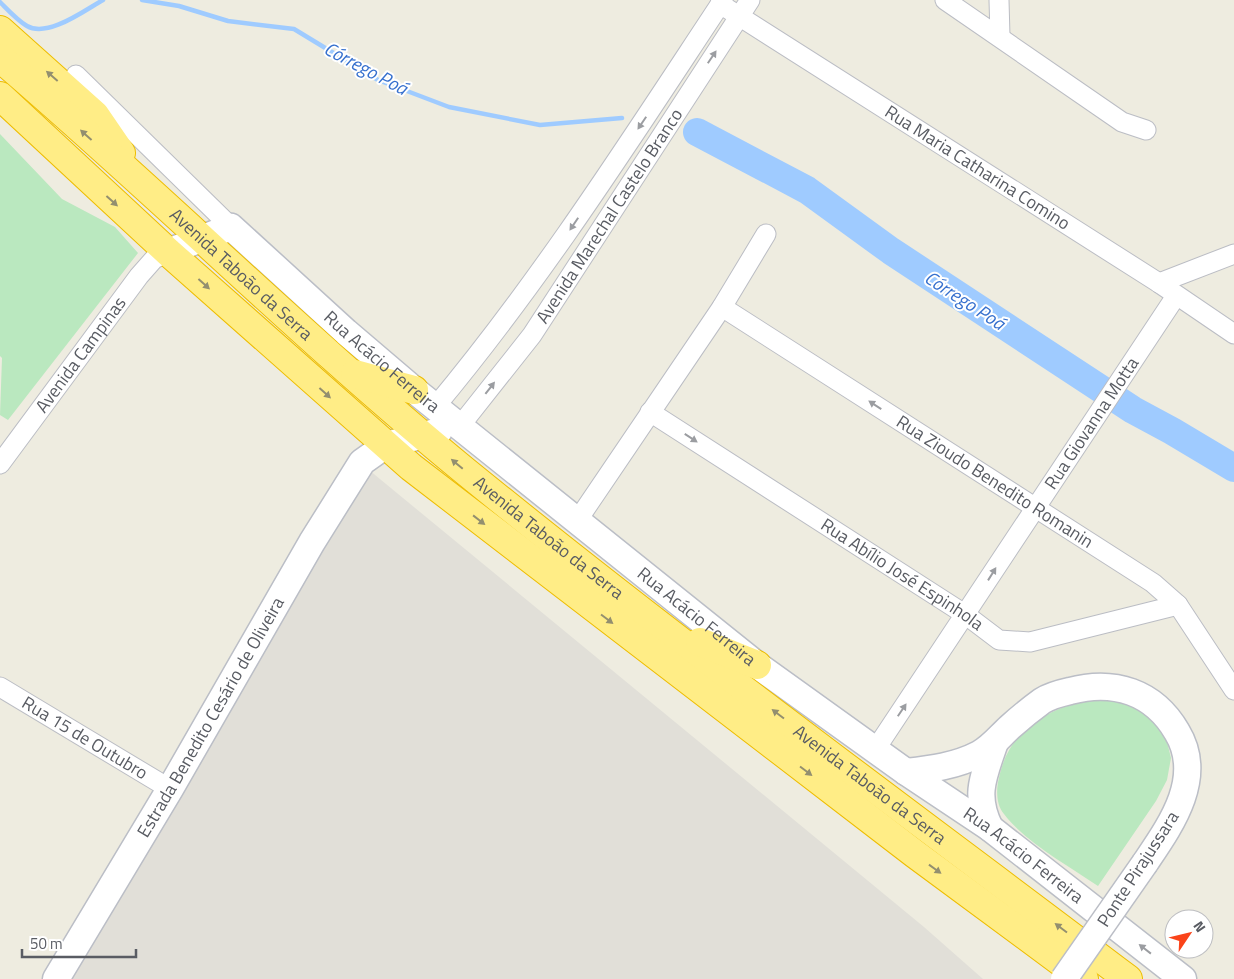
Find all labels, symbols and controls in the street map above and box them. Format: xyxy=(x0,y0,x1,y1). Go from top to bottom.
water label: Córrego Poá xyxy=(319,33,415,102)
one-way arrow xyxy=(707,50,717,63)
one-way arrow xyxy=(46,70,58,82)
street label: Rua Maria Catharina Comino xyxy=(880,98,1076,236)
street label: Avenida Marechal Castelo Branco xyxy=(529,103,689,329)
one-way arrow xyxy=(637,117,647,130)
one-way arrow xyxy=(81,129,93,141)
one-way arrow xyxy=(106,195,118,207)
street label: Avenida Taboão da Serra xyxy=(164,202,319,347)
one-way arrow xyxy=(569,217,579,231)
water label: Córrego Poá xyxy=(919,263,1013,337)
one-way arrow xyxy=(198,278,210,290)
street label: Avenida Campinas xyxy=(28,291,132,418)
street label: Rua Acácio Ferreira xyxy=(318,304,446,419)
street label: Rua Giovanna Motta xyxy=(1037,351,1145,495)
one-way arrow xyxy=(484,382,495,395)
one-way arrow xyxy=(319,387,332,398)
one-way arrow xyxy=(868,401,882,410)
street label: Rua Zioudo Benedito Romanin xyxy=(891,408,1099,555)
one-way arrow xyxy=(684,433,698,443)
one-way arrow xyxy=(450,458,463,469)
street label: Avenida Taboão da Serra xyxy=(468,469,630,606)
street label: Rua Abílio José Espinhola xyxy=(816,511,990,637)
one-way arrow xyxy=(472,514,485,525)
street label: Rua Acácio Ferreira xyxy=(632,560,762,672)
one-way arrow xyxy=(987,568,996,581)
street label: Estrada Benedito Cesário de Oliveira xyxy=(130,592,291,842)
one-way arrow xyxy=(600,614,614,624)
street label: Rua 15 de Outubro xyxy=(17,689,153,786)
one-way arrow xyxy=(897,703,907,717)
one-way arrow xyxy=(772,708,785,719)
street label: Avenida Taboão da Serra xyxy=(788,718,952,851)
one-way arrow xyxy=(799,765,812,776)
street label: Rua Acácio Ferreira xyxy=(958,800,1090,910)
street label: Ponte Pirajussara xyxy=(1090,805,1185,932)
one-way arrow xyxy=(928,864,942,874)
north arrow xyxy=(1164,909,1214,959)
text: N xyxy=(1189,916,1211,936)
one-way arrow xyxy=(1055,923,1068,934)
scale bar xyxy=(22,926,136,958)
text: 50 m xyxy=(30,932,63,955)
one-way arrow xyxy=(1138,944,1152,954)

